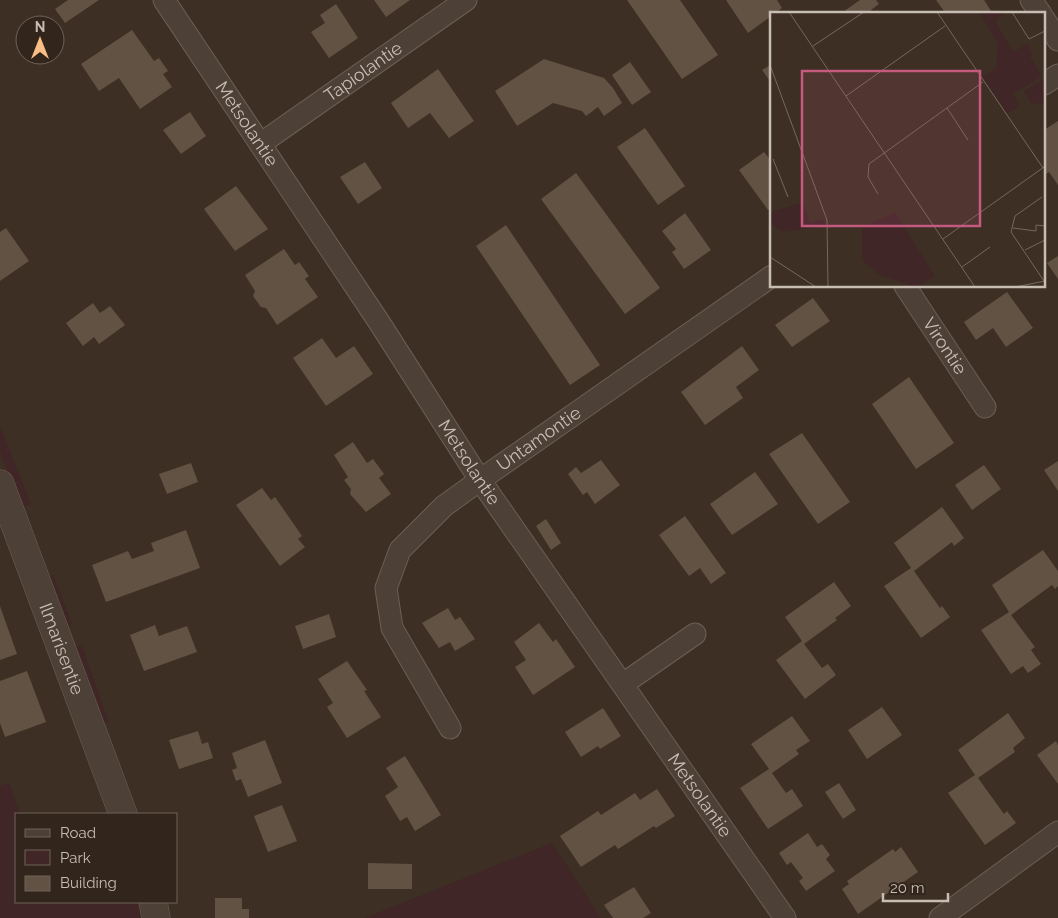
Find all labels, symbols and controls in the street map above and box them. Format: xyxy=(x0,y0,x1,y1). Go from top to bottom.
inset map xyxy=(770,12,1046,288)
north arrow xyxy=(15,15,65,65)
text: N xyxy=(35,19,45,35)
street label: Tapiolantie xyxy=(320,37,406,106)
street label: Metsolantie xyxy=(211,77,283,170)
street label: Virontie xyxy=(919,313,972,379)
street label: Untamontie xyxy=(492,402,585,475)
street label: Metsolantie xyxy=(434,416,505,509)
street label: Ilmarisentie xyxy=(35,600,89,698)
street label: Metsolantie xyxy=(664,749,737,841)
legend xyxy=(15,813,178,903)
text: Road xyxy=(60,824,96,842)
text: Park xyxy=(60,849,91,867)
scale bar xyxy=(883,870,948,902)
text: Building xyxy=(60,874,117,892)
text: 20 m xyxy=(890,879,925,897)

